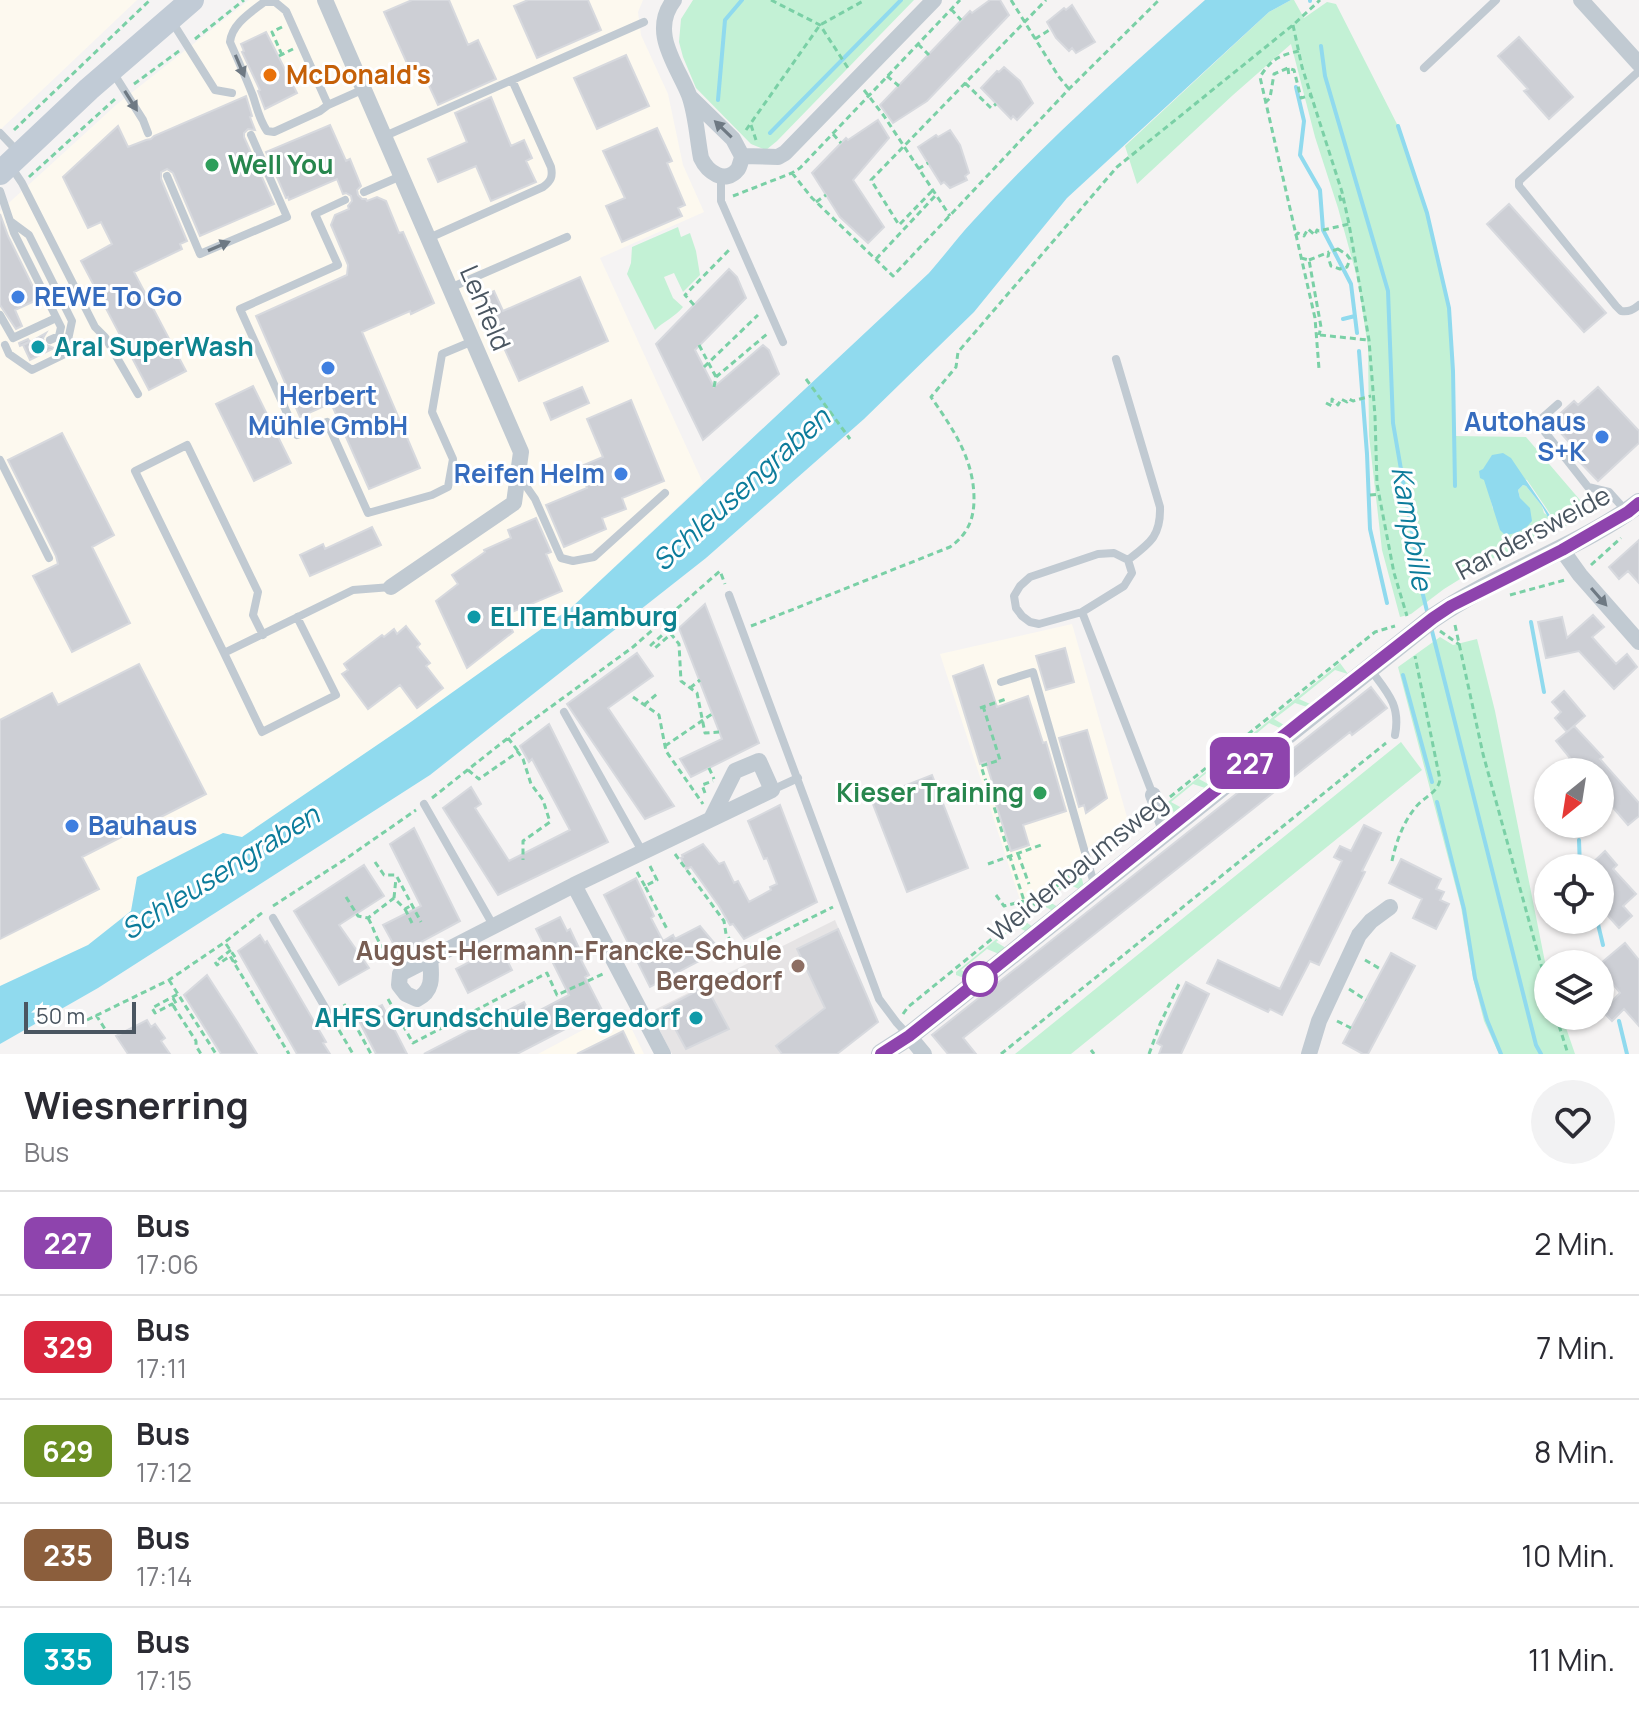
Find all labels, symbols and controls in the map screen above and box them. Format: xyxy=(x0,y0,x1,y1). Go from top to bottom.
one-way arrow xyxy=(234,54,247,78)
place label: McDonald's xyxy=(286,56,431,92)
marker: McDonald's xyxy=(261,66,279,84)
one-way arrow xyxy=(123,90,137,112)
one-way arrow xyxy=(714,120,733,139)
place label: Well You xyxy=(228,146,333,182)
marker: Well You xyxy=(203,156,221,174)
one-way arrow xyxy=(207,239,231,252)
street label: Lehfeld xyxy=(452,259,520,356)
place label: REWE To Go xyxy=(34,278,182,314)
marker: REWE To Go xyxy=(9,288,27,306)
place label: Aral SuperWash xyxy=(54,328,254,364)
marker: Aral SuperWash xyxy=(29,338,47,356)
marker: Herbert Mühle GmbH xyxy=(319,359,337,377)
place label: Herbert Mühle GmbH xyxy=(248,377,408,443)
water label: Schleusengraben xyxy=(643,397,838,578)
place label: Autohaus S+K xyxy=(1464,403,1586,469)
marker: Autohaus S+K xyxy=(1593,428,1611,446)
place label: Reifen Helm xyxy=(454,455,605,491)
water label: Kampbille xyxy=(1383,463,1443,594)
marker: Reifen Helm xyxy=(612,465,630,483)
street label: Randersweide xyxy=(1449,476,1616,588)
one-way arrow xyxy=(1590,587,1607,607)
place label: ELITE Hamburg xyxy=(490,598,678,634)
marker: ELITE Hamburg xyxy=(465,608,483,626)
line badge: 227 xyxy=(1204,737,1296,789)
text: 227 xyxy=(1226,744,1274,782)
north arrow xyxy=(1534,758,1614,838)
map controls xyxy=(1534,758,1614,1030)
place label: Kieser Training xyxy=(836,774,1024,810)
street label: Weidenbaumsweg xyxy=(980,783,1174,949)
marker: Kieser Training xyxy=(1031,784,1049,802)
water label: Schleusengraben xyxy=(113,794,327,947)
place label: Bauhaus xyxy=(88,807,197,843)
marker: Bauhaus xyxy=(63,817,81,835)
button: locate xyxy=(1534,854,1614,934)
place label: August-Hermann-Francke-Schule Bergedorf xyxy=(356,932,782,998)
button: layers xyxy=(1534,950,1614,1030)
marker: August-Hermann-Francke-Schule Bergedorf xyxy=(789,957,807,975)
unlabelled marker xyxy=(963,962,997,996)
scale bar xyxy=(24,998,136,1034)
place label: AHFS Grundschule Bergedorf xyxy=(315,999,680,1035)
text: 50 m xyxy=(36,1001,85,1031)
marker: AHFS Grundschule Bergedorf xyxy=(687,1009,705,1027)
text: Wiesnerring xyxy=(24,1078,249,1130)
button: heart xyxy=(1531,1080,1615,1164)
text: Bus xyxy=(24,1134,69,1170)
text: Bus xyxy=(136,1205,190,1246)
text: 2 Min. xyxy=(1534,1223,1615,1264)
text: 227 xyxy=(44,1224,92,1262)
text: 17:06 xyxy=(136,1246,199,1282)
text: Bus xyxy=(136,1309,190,1350)
text: 7 Min. xyxy=(1536,1327,1615,1368)
text: 329 xyxy=(43,1328,93,1366)
text: 17:11 xyxy=(136,1350,187,1386)
text: Bus xyxy=(136,1413,190,1454)
text: 8 Min. xyxy=(1534,1431,1615,1472)
text: 629 xyxy=(42,1432,94,1470)
text: 17:12 xyxy=(136,1454,192,1490)
text: Bus xyxy=(136,1517,190,1558)
text: 10 Min. xyxy=(1521,1535,1615,1576)
text: 235 xyxy=(43,1536,93,1574)
text: 17:14 xyxy=(136,1558,192,1594)
text: Bus xyxy=(136,1621,190,1662)
text: 11 Min. xyxy=(1528,1639,1615,1680)
text: 335 xyxy=(44,1640,92,1678)
text: 17:15 xyxy=(136,1662,192,1698)

